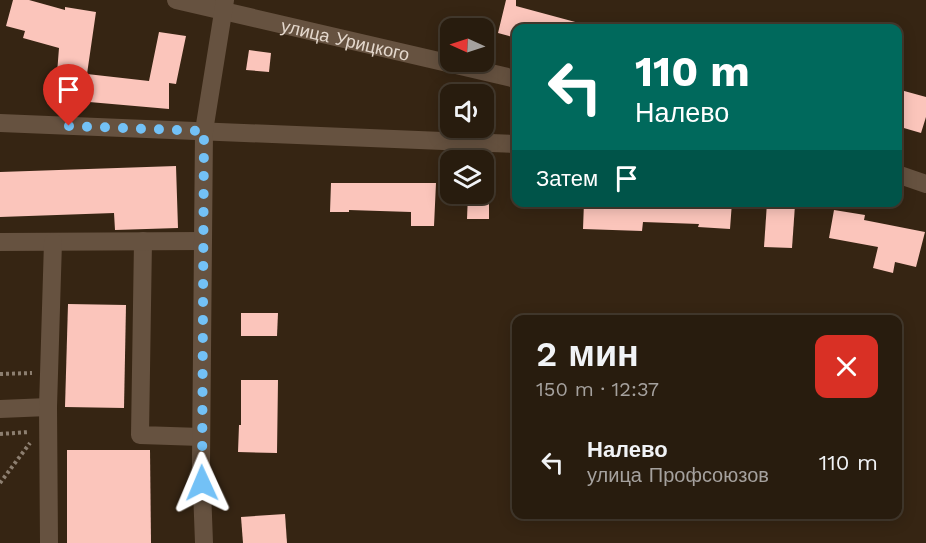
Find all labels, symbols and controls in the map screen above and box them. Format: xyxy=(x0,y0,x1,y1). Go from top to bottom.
street label: улица Урицкого xyxy=(279,14,412,64)
north arrow xyxy=(440,18,494,72)
map controls xyxy=(440,18,494,204)
text: 110 m xyxy=(635,47,750,96)
icon: left xyxy=(536,48,614,126)
pin xyxy=(43,64,94,126)
icon: arrive xyxy=(52,73,85,106)
button: sound xyxy=(440,84,494,138)
text: Налево xyxy=(635,97,729,129)
button: layers xyxy=(440,150,494,204)
icon: arrive xyxy=(610,162,643,195)
text: Затем xyxy=(536,166,598,191)
text: 2 мин xyxy=(536,333,639,375)
button: close xyxy=(815,335,878,398)
text: 150 m · 12:37 xyxy=(536,377,659,401)
text: Налево xyxy=(587,437,668,462)
icon: left xyxy=(536,446,569,479)
text: 110 m xyxy=(819,450,878,475)
position arrow xyxy=(170,451,234,515)
text: улица Профсоюзов xyxy=(587,463,769,487)

